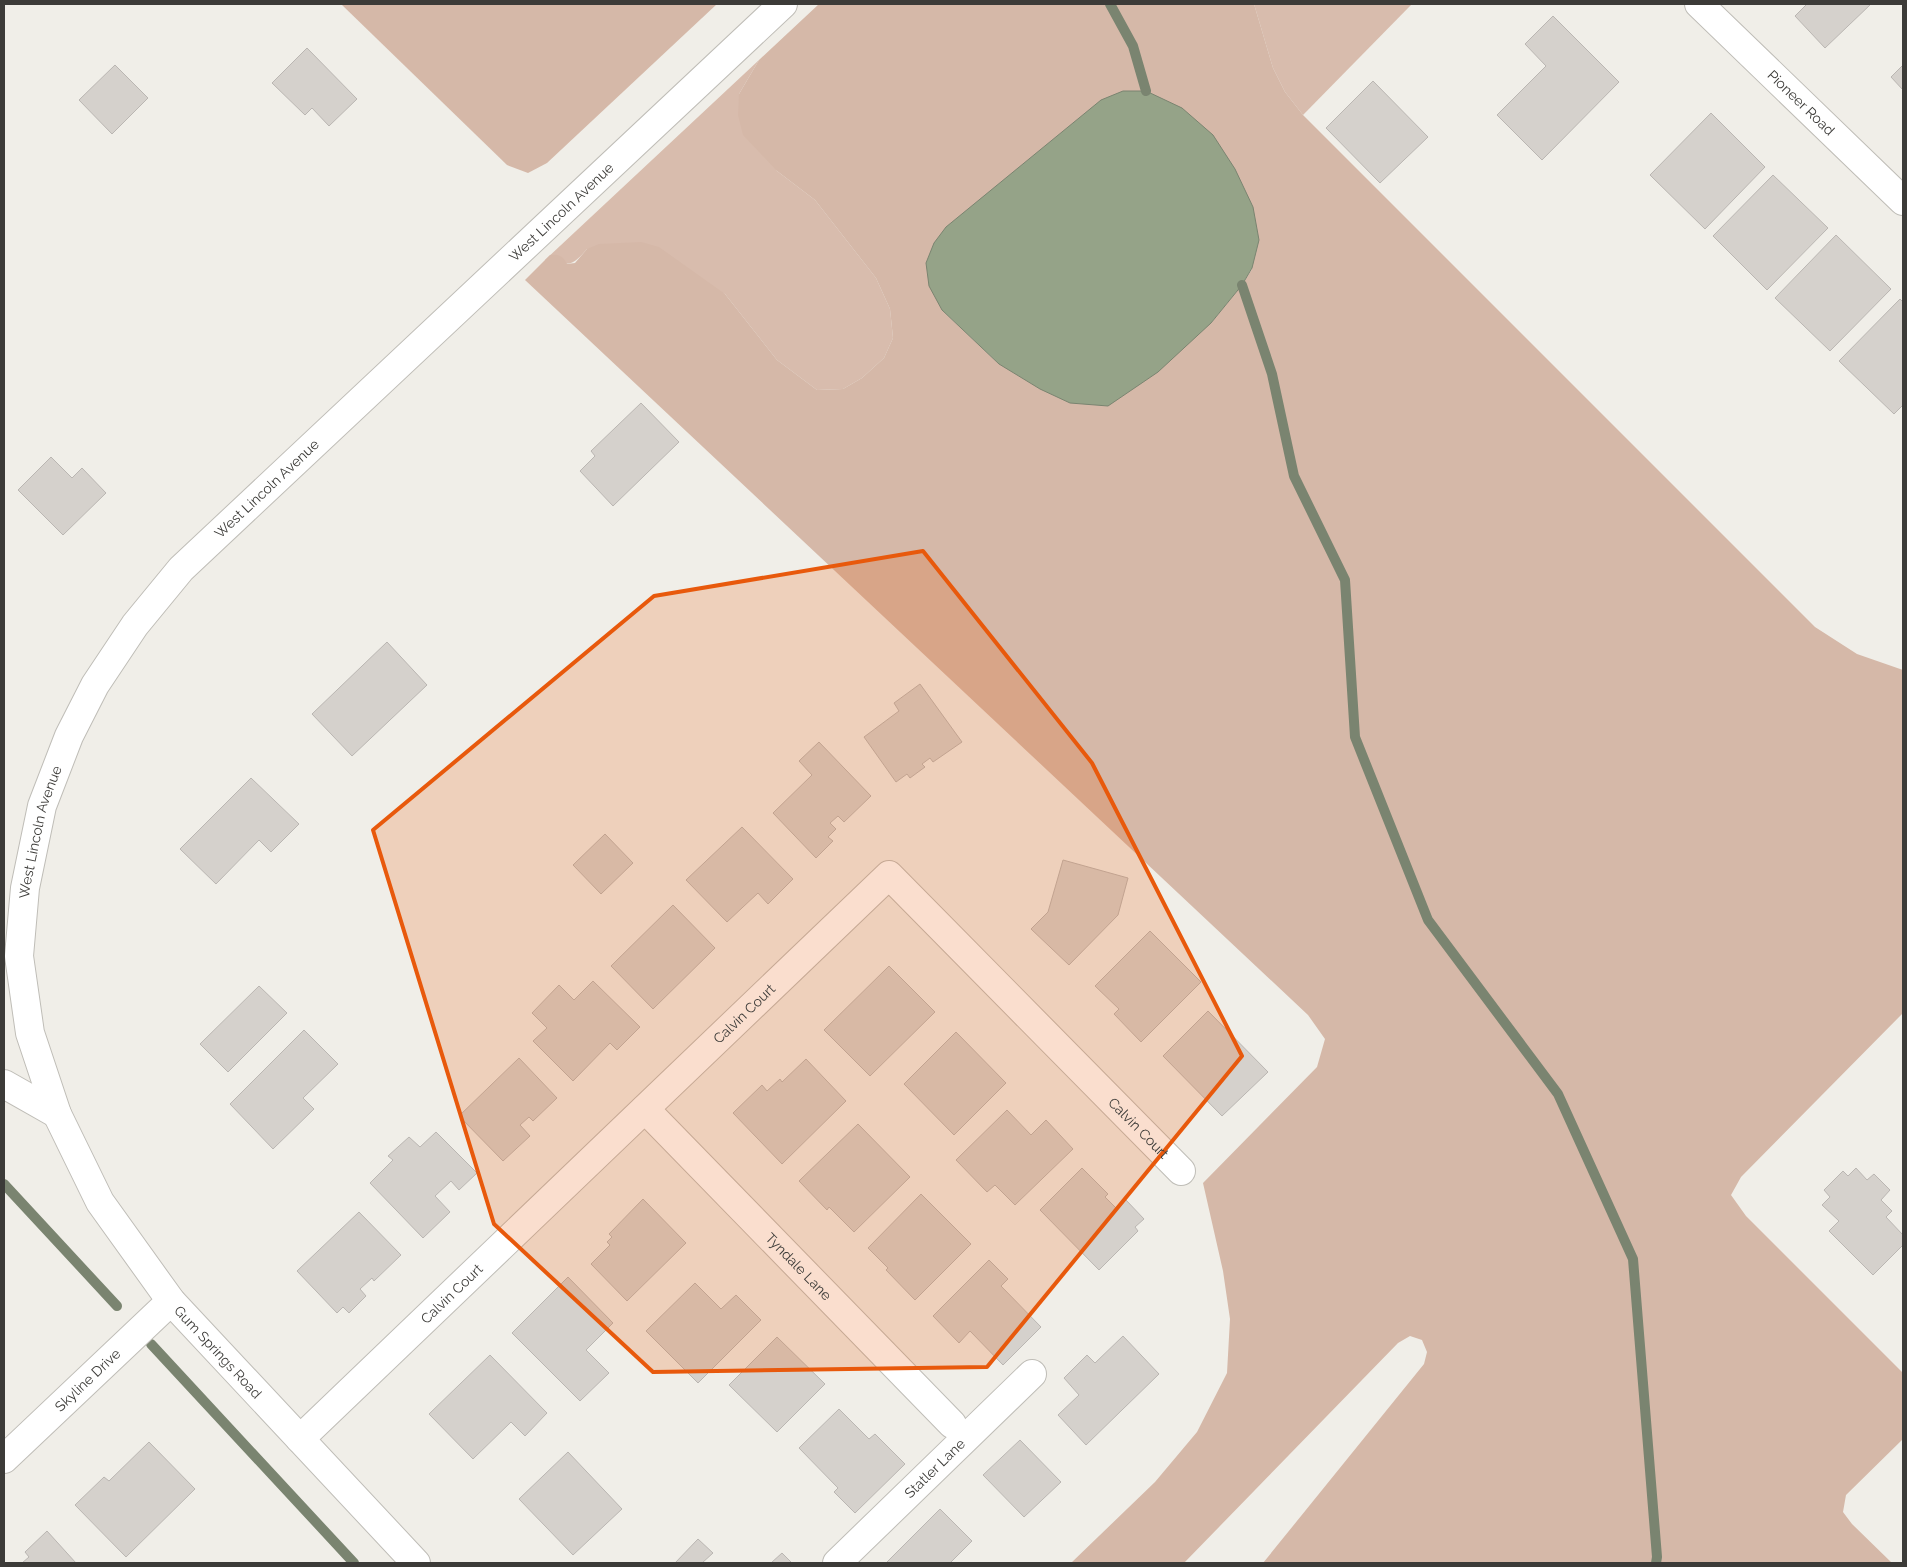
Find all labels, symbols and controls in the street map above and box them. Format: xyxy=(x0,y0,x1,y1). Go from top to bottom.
street label: Pioneer Road xyxy=(1764,67,1838,138)
street label: West Lincoln Avenue xyxy=(506,160,617,265)
street label: West Lincoln Avenue xyxy=(211,436,322,541)
street label: West Lincoln Avenue xyxy=(16,763,65,899)
street label: Calvin Court xyxy=(710,980,778,1047)
street label: Calvin Court xyxy=(1105,1094,1172,1162)
street label: Tyndale Lane xyxy=(762,1230,835,1303)
street label: Calvin Court xyxy=(418,1260,486,1327)
street label: Gum Springs Road xyxy=(171,1302,265,1402)
street label: Skyline Drive xyxy=(52,1345,123,1415)
street label: Statler Lane xyxy=(901,1436,968,1501)

